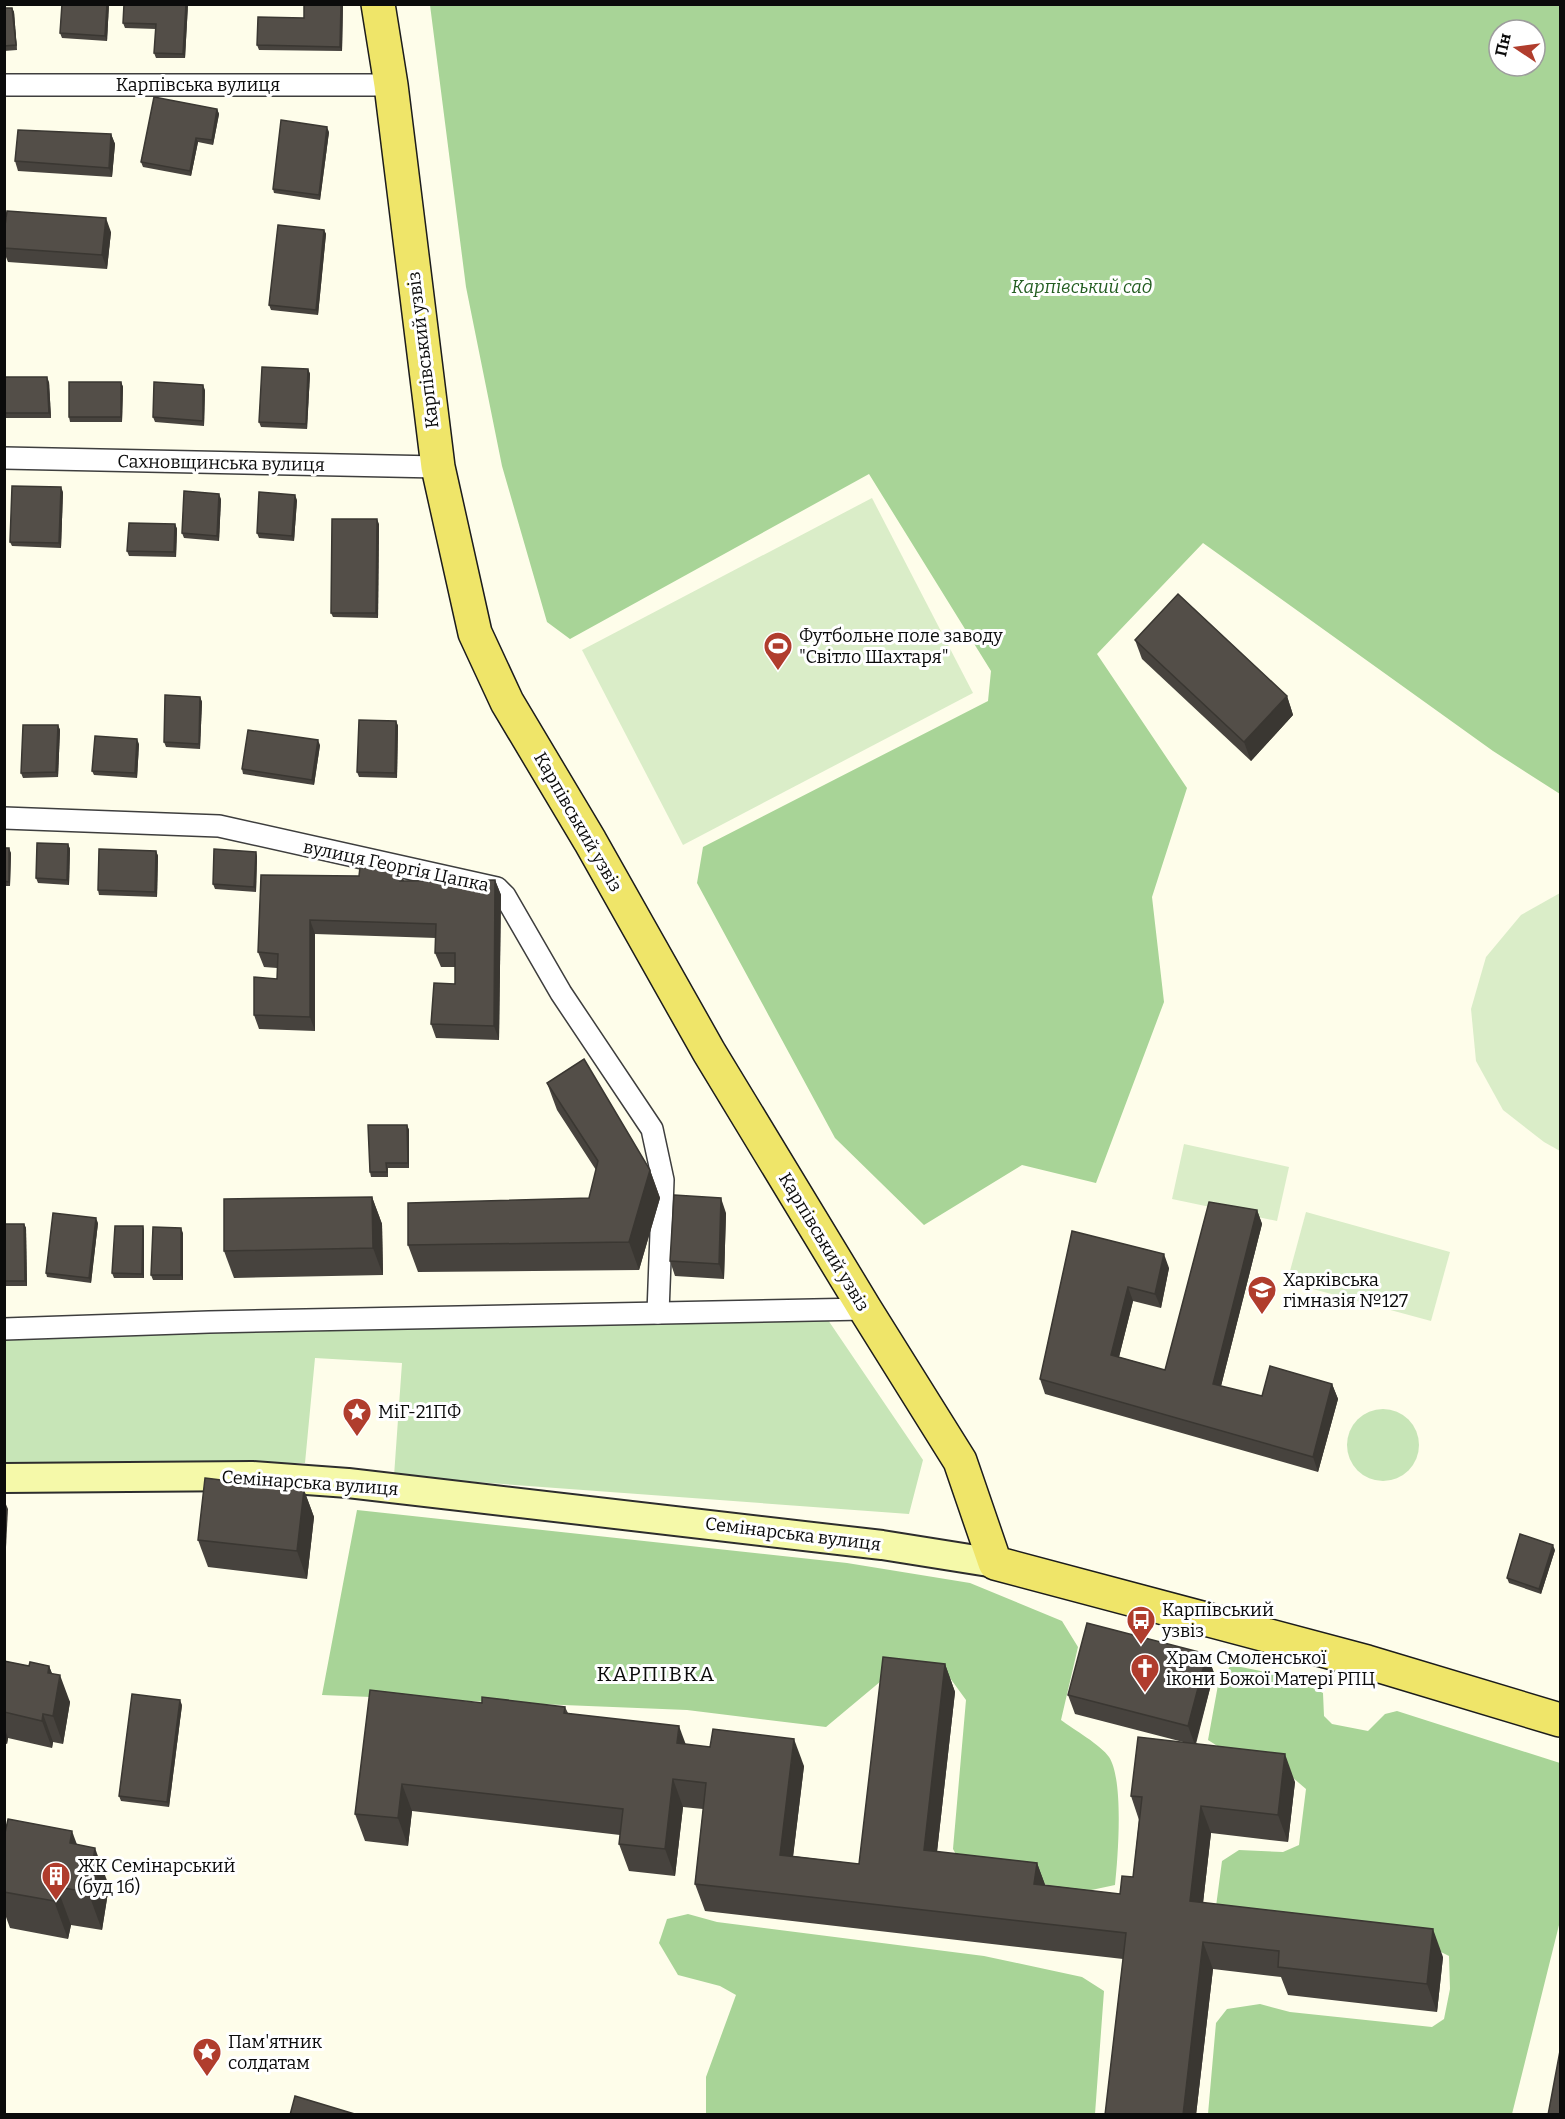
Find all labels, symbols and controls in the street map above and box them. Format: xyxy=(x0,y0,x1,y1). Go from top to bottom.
north arrow xyxy=(1487,18,1547,78)
text: Пн xyxy=(1491,31,1515,58)
street label: Карпівська вулиця xyxy=(116,74,280,96)
street label: Карпівський узвіз xyxy=(402,270,444,430)
park label: Карпівський сад xyxy=(1012,276,1153,298)
street label: Сахновщинська вулиця xyxy=(117,450,325,476)
place label: Футбольне поле заводу "Світло Шахтаря" xyxy=(799,625,1003,668)
sports icon: Футбольне поле заводу "Світло Шахтаря" xyxy=(762,630,794,672)
street label: Карпівський узвіз xyxy=(529,748,627,896)
street label: вулиця Георгія Цапка xyxy=(301,836,491,896)
street label: Карпівський узвіз xyxy=(774,1169,874,1315)
place label: Харківська гімназія №127 xyxy=(1283,1269,1408,1312)
school or university icon: Харківська гімназія №127 xyxy=(1246,1274,1278,1316)
place icon: МіГ-21ПФ xyxy=(341,1396,373,1438)
place label: МіГ-21ПФ xyxy=(378,1401,461,1423)
street label: Семінарська вулиця xyxy=(221,1466,399,1500)
street label: Семінарська вулиця xyxy=(704,1512,882,1556)
place label: Карпівський узвіз xyxy=(1161,1599,1274,1642)
bus stop icon: Карпівський узвіз xyxy=(1125,1604,1157,1646)
place label: Храм Смоленської ікони Божої Матері РПЦ xyxy=(1166,1647,1375,1690)
church icon: Храм Смоленської ікони Божої Матері РПЦ xyxy=(1129,1652,1161,1694)
district label: КАРПІВКА xyxy=(596,1661,716,1687)
place label: ЖК Семінарський (буд 1б) xyxy=(77,1855,235,1898)
building icon: ЖК Семінарський (буд 1б) xyxy=(40,1860,72,1902)
place label: Пам'ятник солдатам xyxy=(228,2031,323,2074)
place icon: Пам'ятник солдатам xyxy=(191,2036,223,2078)

